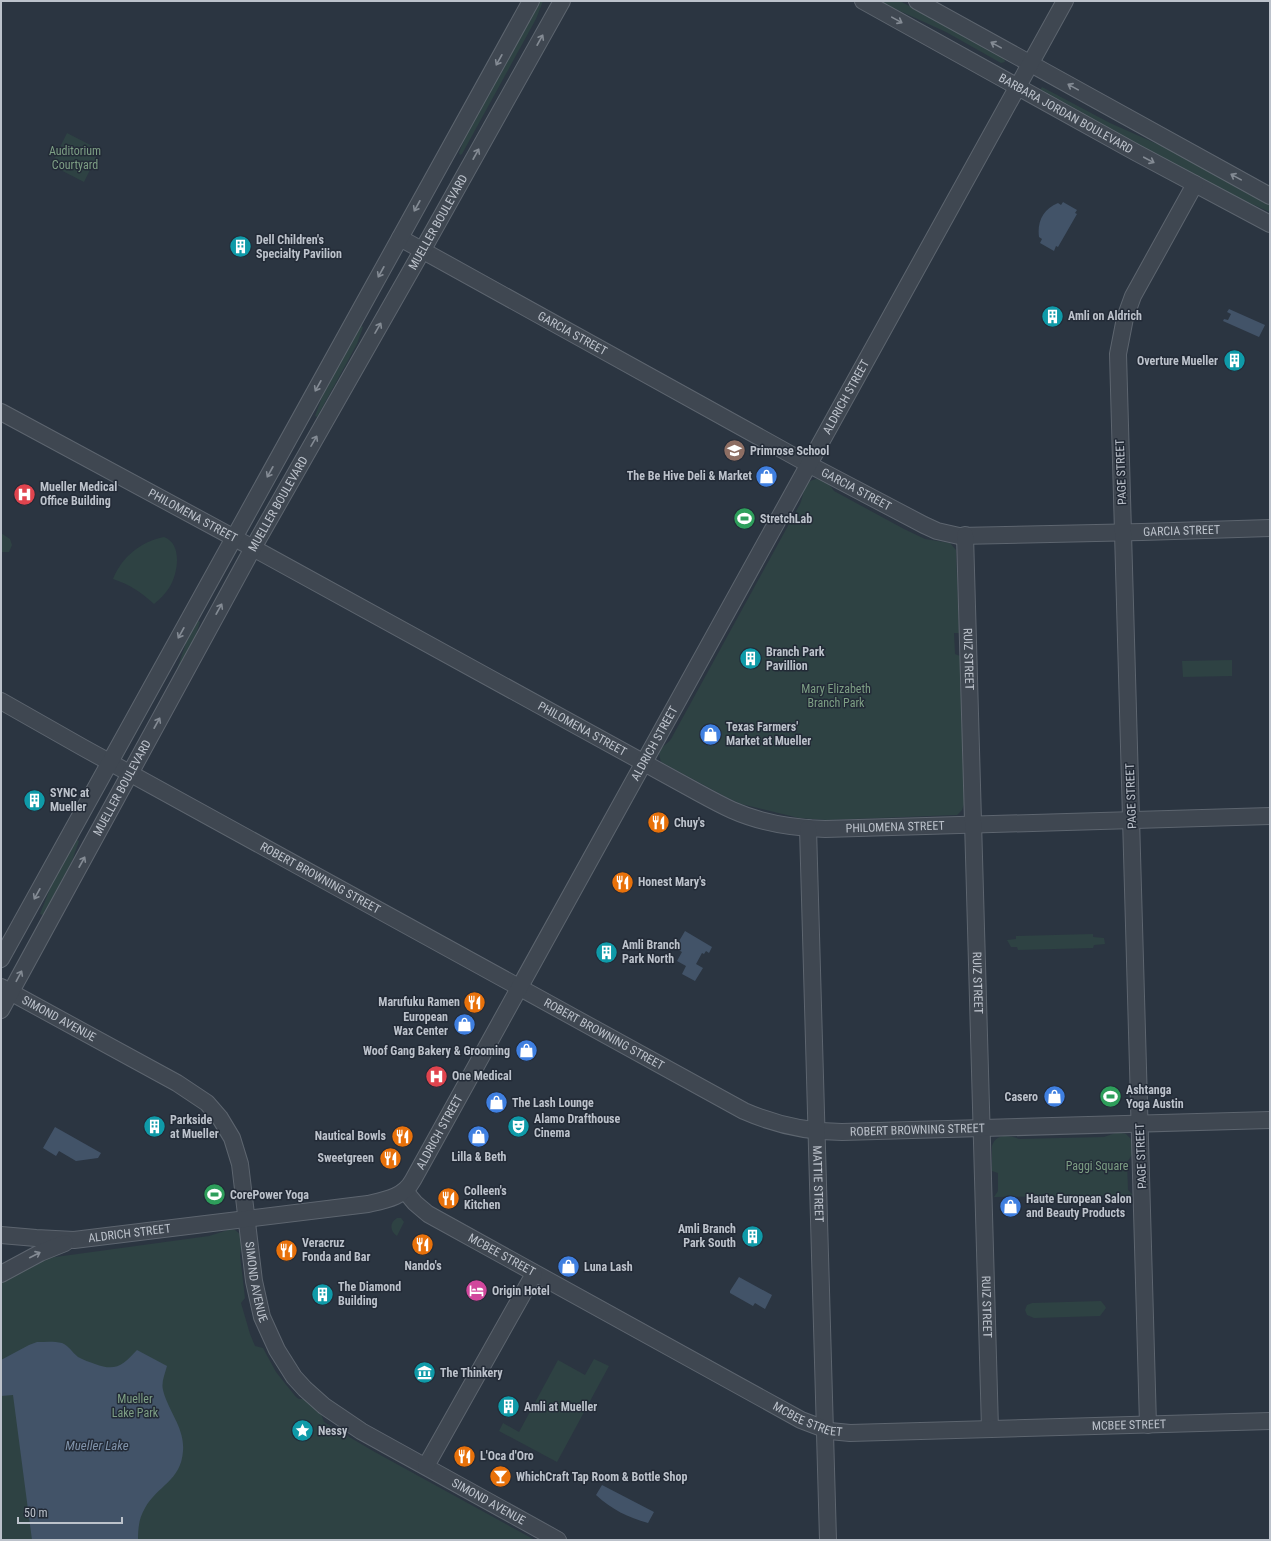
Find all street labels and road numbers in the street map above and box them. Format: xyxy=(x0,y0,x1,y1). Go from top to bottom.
street label: BARBARA JORDAN BOULEVARD xyxy=(996,71,1136,157)
street label: MUELLER BOULEVARD xyxy=(406,172,470,272)
street label: GARCIA STREET xyxy=(535,309,609,358)
street label: ALDRICH STREET xyxy=(820,357,872,437)
street label: PAGE STREET xyxy=(1113,439,1129,505)
street label: MUELLER BOULEVARD xyxy=(246,454,311,554)
street label: GARCIA STREET xyxy=(819,465,894,514)
street label: PHILOMENA STREET xyxy=(146,486,240,545)
street label: GARCIA STREET xyxy=(1143,523,1220,539)
street label: RUIZ STREET xyxy=(961,628,976,690)
street label: PHILOMENA STREET xyxy=(535,699,629,759)
street label: ALDRICH STREET xyxy=(628,704,681,783)
street label: MUELLER BOULEVARD xyxy=(90,737,154,838)
street label: PAGE STREET xyxy=(1123,763,1139,829)
street label: PHILOMENA STREET xyxy=(845,819,945,835)
street label: ROBERT BROWNING STREET xyxy=(258,839,383,917)
street label: RUIZ STREET xyxy=(970,951,985,1014)
street label: SIMOND AVENUE xyxy=(20,993,98,1044)
street label: ROBERT BROWNING STREET xyxy=(542,995,667,1073)
street label: ALDRICH STREET xyxy=(413,1092,466,1172)
street label: ROBERT BROWNING STREET xyxy=(850,1121,985,1139)
street label: PAGE STREET xyxy=(1133,1123,1149,1189)
street label: MATTIE STREET xyxy=(810,1145,826,1222)
street label: ALDRICH STREET xyxy=(87,1221,171,1245)
street label: MCBEE STREET xyxy=(466,1231,538,1279)
street label: SIMOND AVENUE xyxy=(242,1241,271,1325)
street label: RUIZ STREET xyxy=(979,1275,994,1338)
street label: MCBEE STREET xyxy=(771,1399,843,1439)
street label: MCBEE STREET xyxy=(1092,1417,1166,1433)
street label: SIMOND AVENUE xyxy=(449,1476,528,1528)

